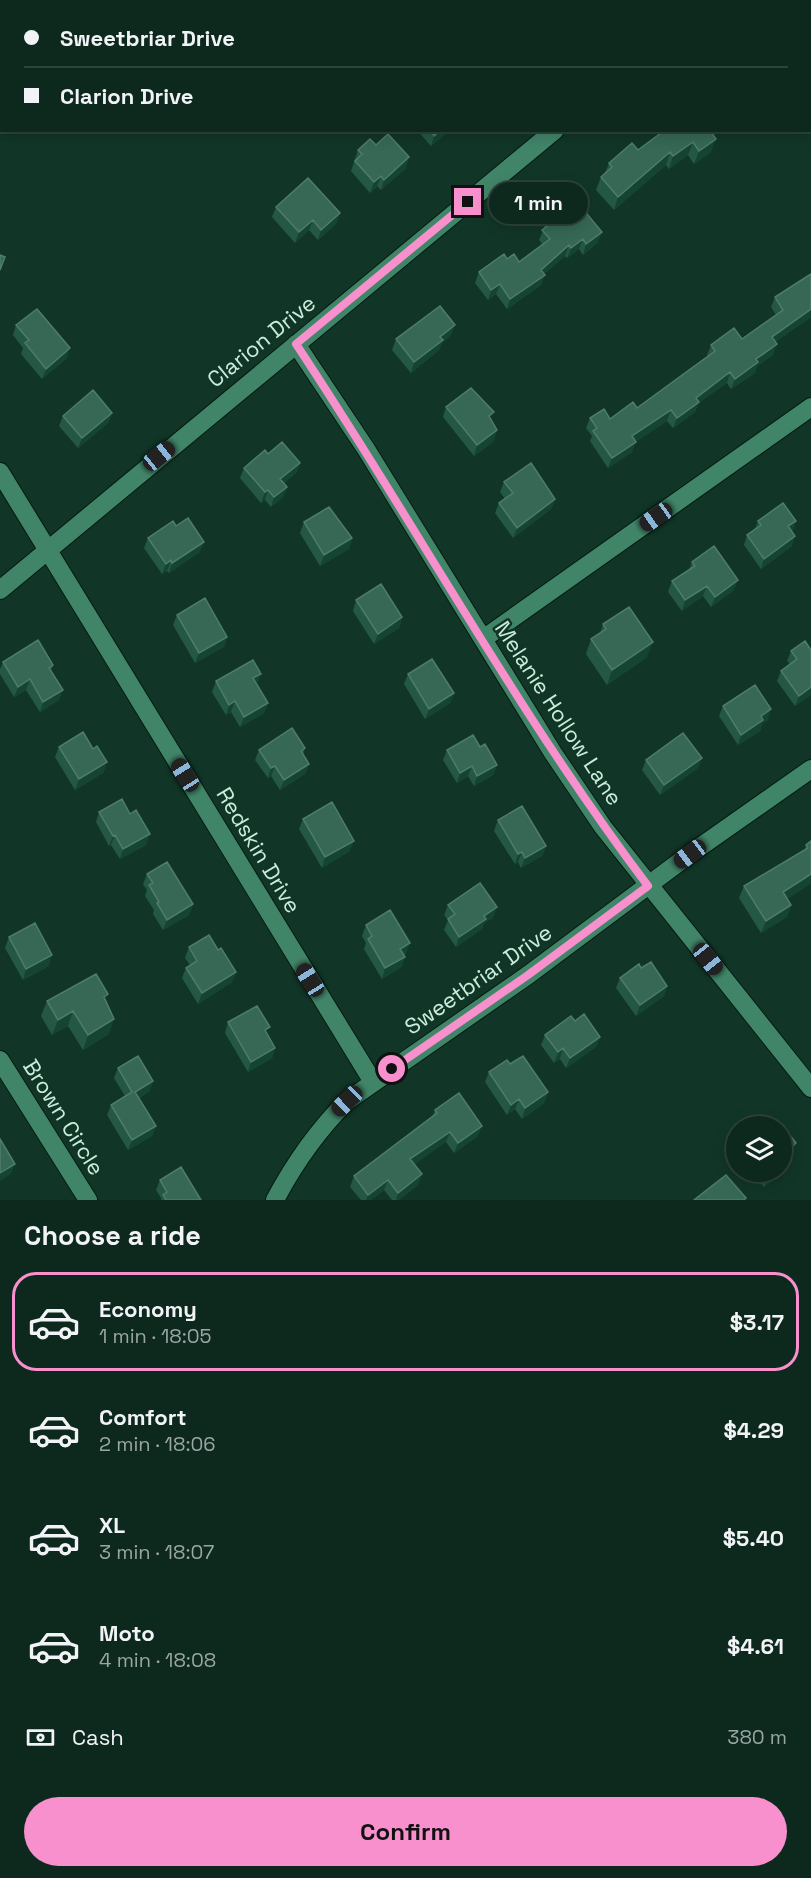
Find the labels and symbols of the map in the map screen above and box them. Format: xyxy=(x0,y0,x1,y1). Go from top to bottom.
callout: 1 min xyxy=(489,181,588,223)
route end xyxy=(454,188,481,215)
street label: Clarion Drive xyxy=(201,289,321,393)
car xyxy=(139,438,179,474)
car xyxy=(636,499,676,535)
street label: Melanie Hollow Lane xyxy=(489,616,629,810)
car xyxy=(168,755,202,795)
street label: Redskin Drive xyxy=(210,782,308,918)
car xyxy=(670,836,710,872)
street label: Sweetbriar Drive xyxy=(399,918,557,1040)
car xyxy=(690,939,726,979)
car xyxy=(293,960,327,1000)
street label: Brown Circle xyxy=(17,1054,111,1180)
route start xyxy=(378,1055,405,1082)
car xyxy=(328,1082,366,1120)

